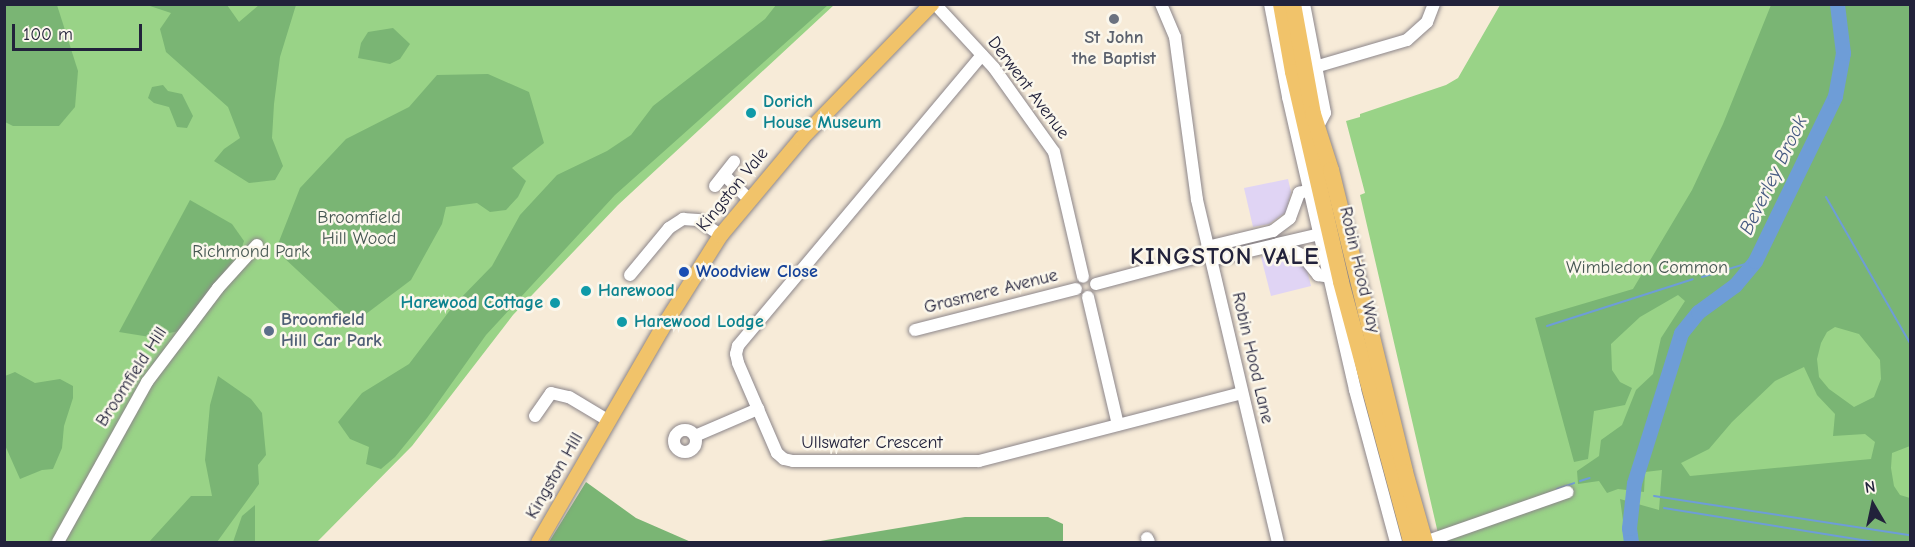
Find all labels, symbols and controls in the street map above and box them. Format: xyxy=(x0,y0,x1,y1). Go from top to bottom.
scale bar xyxy=(15,12,146,50)
marker: St John the Baptist xyxy=(1107,12,1121,26)
text: 100 m xyxy=(23,24,73,45)
place label: St John the Baptist xyxy=(1072,28,1156,70)
street label: Derwent Avenue xyxy=(982,32,1074,144)
place label: Dorich House Museum xyxy=(763,92,881,134)
marker: Dorich House Museum xyxy=(744,106,758,120)
water label: Beverley Brook xyxy=(1734,112,1812,238)
street label: Kingston Vale xyxy=(692,144,774,236)
street label: Robin Hood Way xyxy=(1334,205,1384,335)
park label: Broomfield Hill Wood xyxy=(317,208,401,250)
park label: Richmond Park xyxy=(192,241,310,263)
district label: KINGSTON VALE xyxy=(1130,243,1320,271)
park label: Wimbledon Common xyxy=(1566,257,1728,279)
place label: Woodview Close xyxy=(696,261,818,283)
marker: Woodview Close xyxy=(677,265,691,279)
street label: Grasmere Avenue xyxy=(922,265,1060,319)
place label: Harewood xyxy=(598,280,675,302)
marker: Harewood xyxy=(579,284,593,298)
street label: Robin Hood Lane xyxy=(1226,290,1278,426)
place label: Harewood Cottage xyxy=(401,292,543,314)
marker: Harewood Cottage xyxy=(548,296,562,310)
place label: Broomfield Hill Car Park xyxy=(281,310,382,352)
place label: Harewood Lodge xyxy=(634,311,764,333)
marker: Harewood Lodge xyxy=(615,315,629,329)
street label: Broomfield Hill xyxy=(92,323,172,431)
marker: Broomfield Hill Car Park xyxy=(262,324,276,338)
street label: Kingston Hill xyxy=(522,429,588,523)
street label: Ullswater Crescent xyxy=(801,432,943,454)
north arrow xyxy=(1843,475,1903,535)
text: N xyxy=(1864,478,1877,497)

